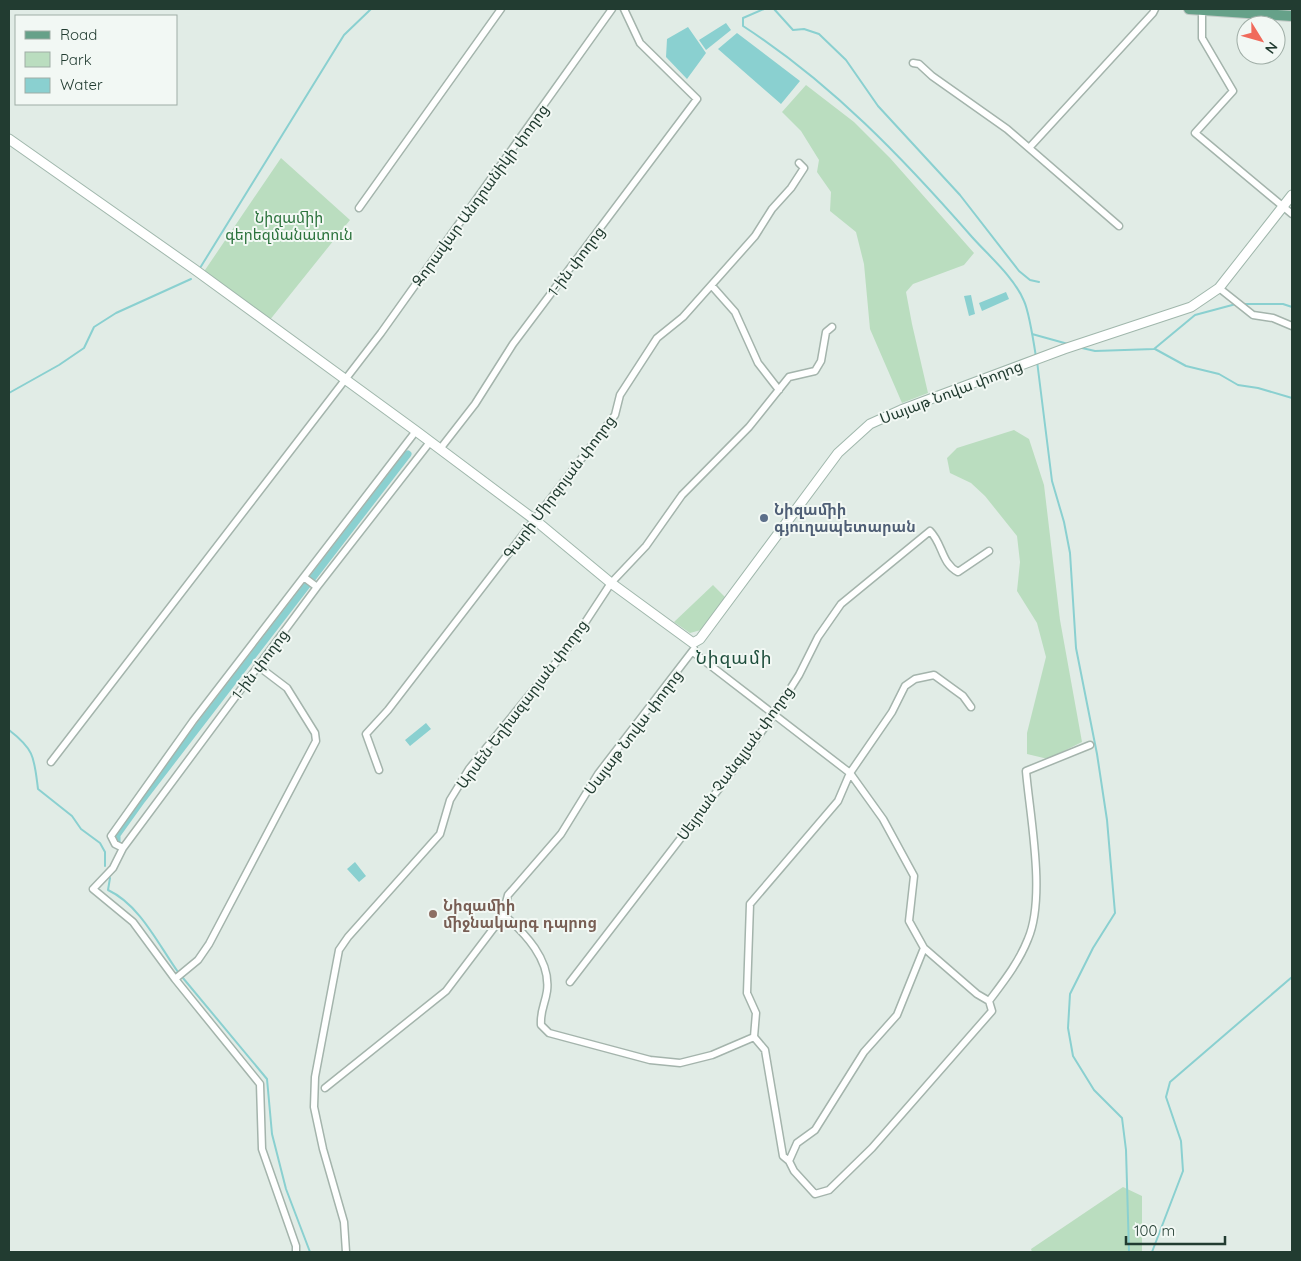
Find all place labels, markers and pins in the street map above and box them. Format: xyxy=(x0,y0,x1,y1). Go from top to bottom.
place label: Նիզամիի գյուղապետարան xyxy=(774,500,916,536)
marker: Նիզամիի գյուղապետարան xyxy=(758,512,770,524)
place label: Նիզամիի միջնակարգ դպրոց xyxy=(443,896,597,932)
marker: Նիզամիի միջնակարգ դպրոց xyxy=(427,908,439,920)

